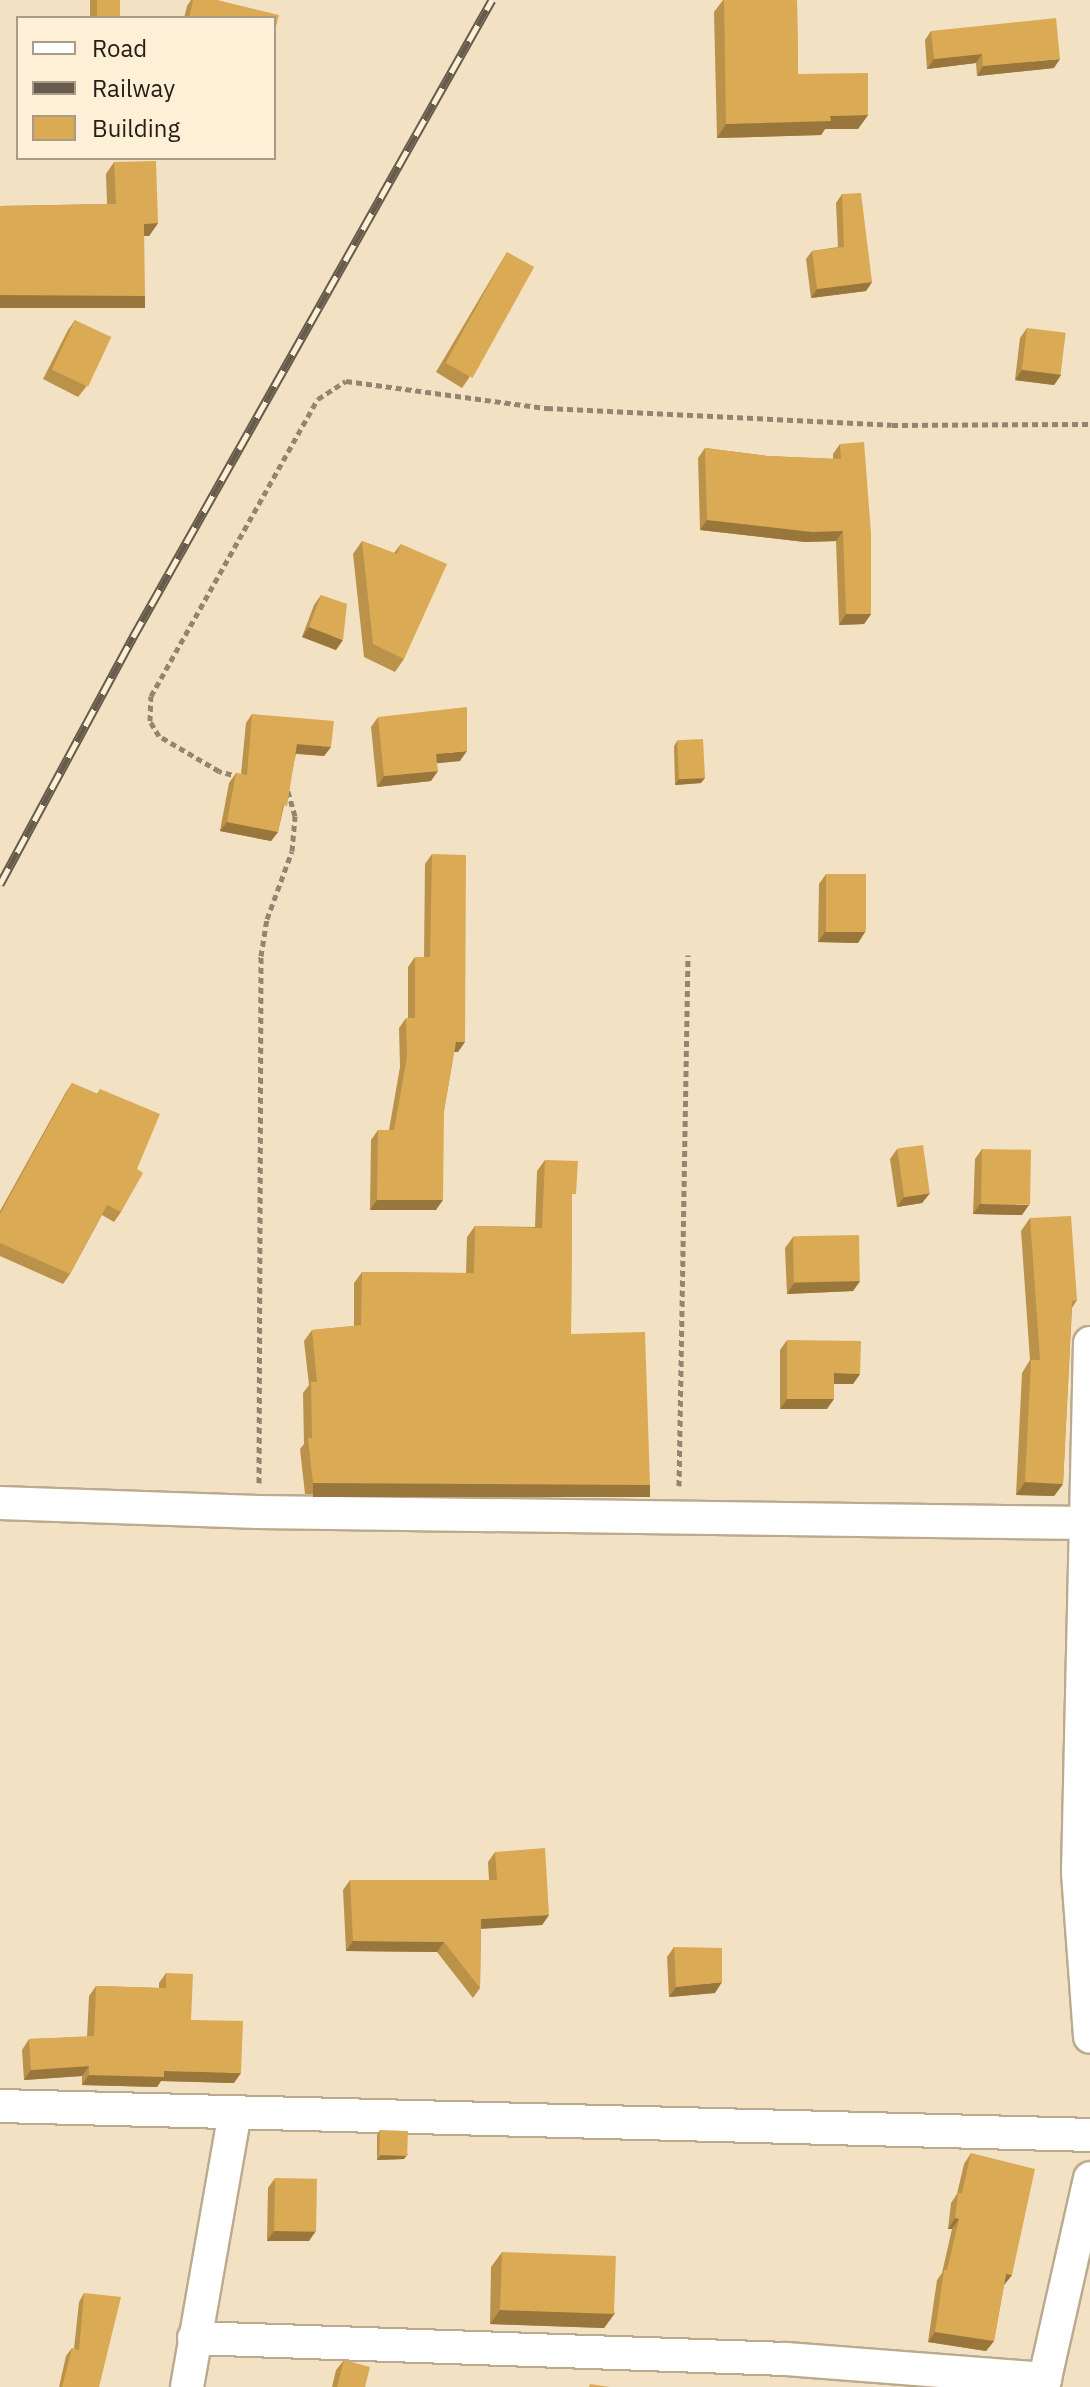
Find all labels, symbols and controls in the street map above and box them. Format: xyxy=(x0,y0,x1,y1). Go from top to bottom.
legend xyxy=(16,16,276,160)
text: Road xyxy=(92,32,147,64)
text: Railway xyxy=(92,72,175,104)
text: Building xyxy=(92,112,180,144)

